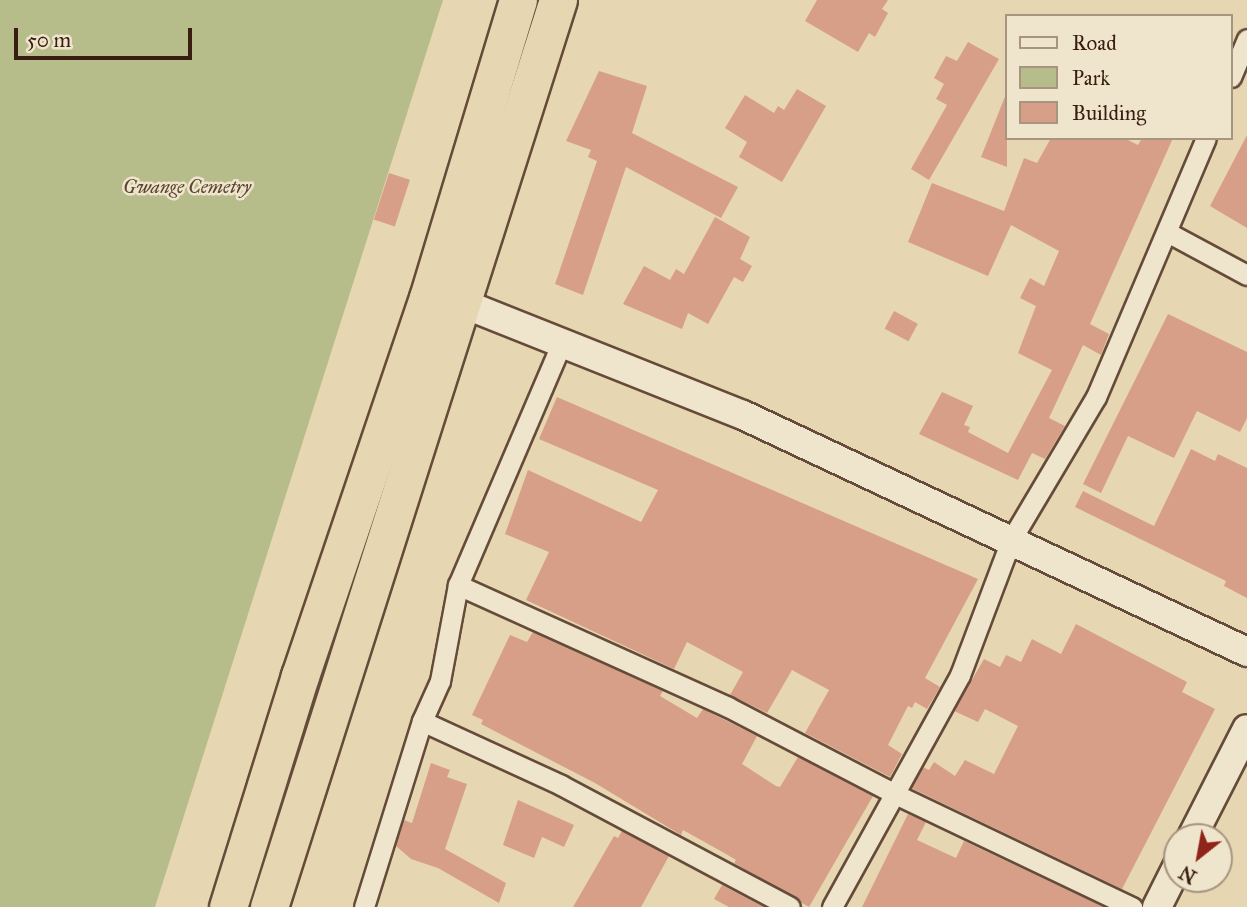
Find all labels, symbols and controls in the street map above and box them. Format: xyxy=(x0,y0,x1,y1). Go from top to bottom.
scale bar xyxy=(18,14,196,58)
legend xyxy=(1006,14,1233,140)
text: 50 m xyxy=(27,27,71,53)
text: Road xyxy=(1072,30,1117,56)
text: Park xyxy=(1072,65,1110,91)
text: Building xyxy=(1072,100,1146,126)
park label: Gwange Cemetry xyxy=(123,176,251,198)
north arrow xyxy=(1163,823,1233,893)
text: N xyxy=(1175,861,1201,889)

